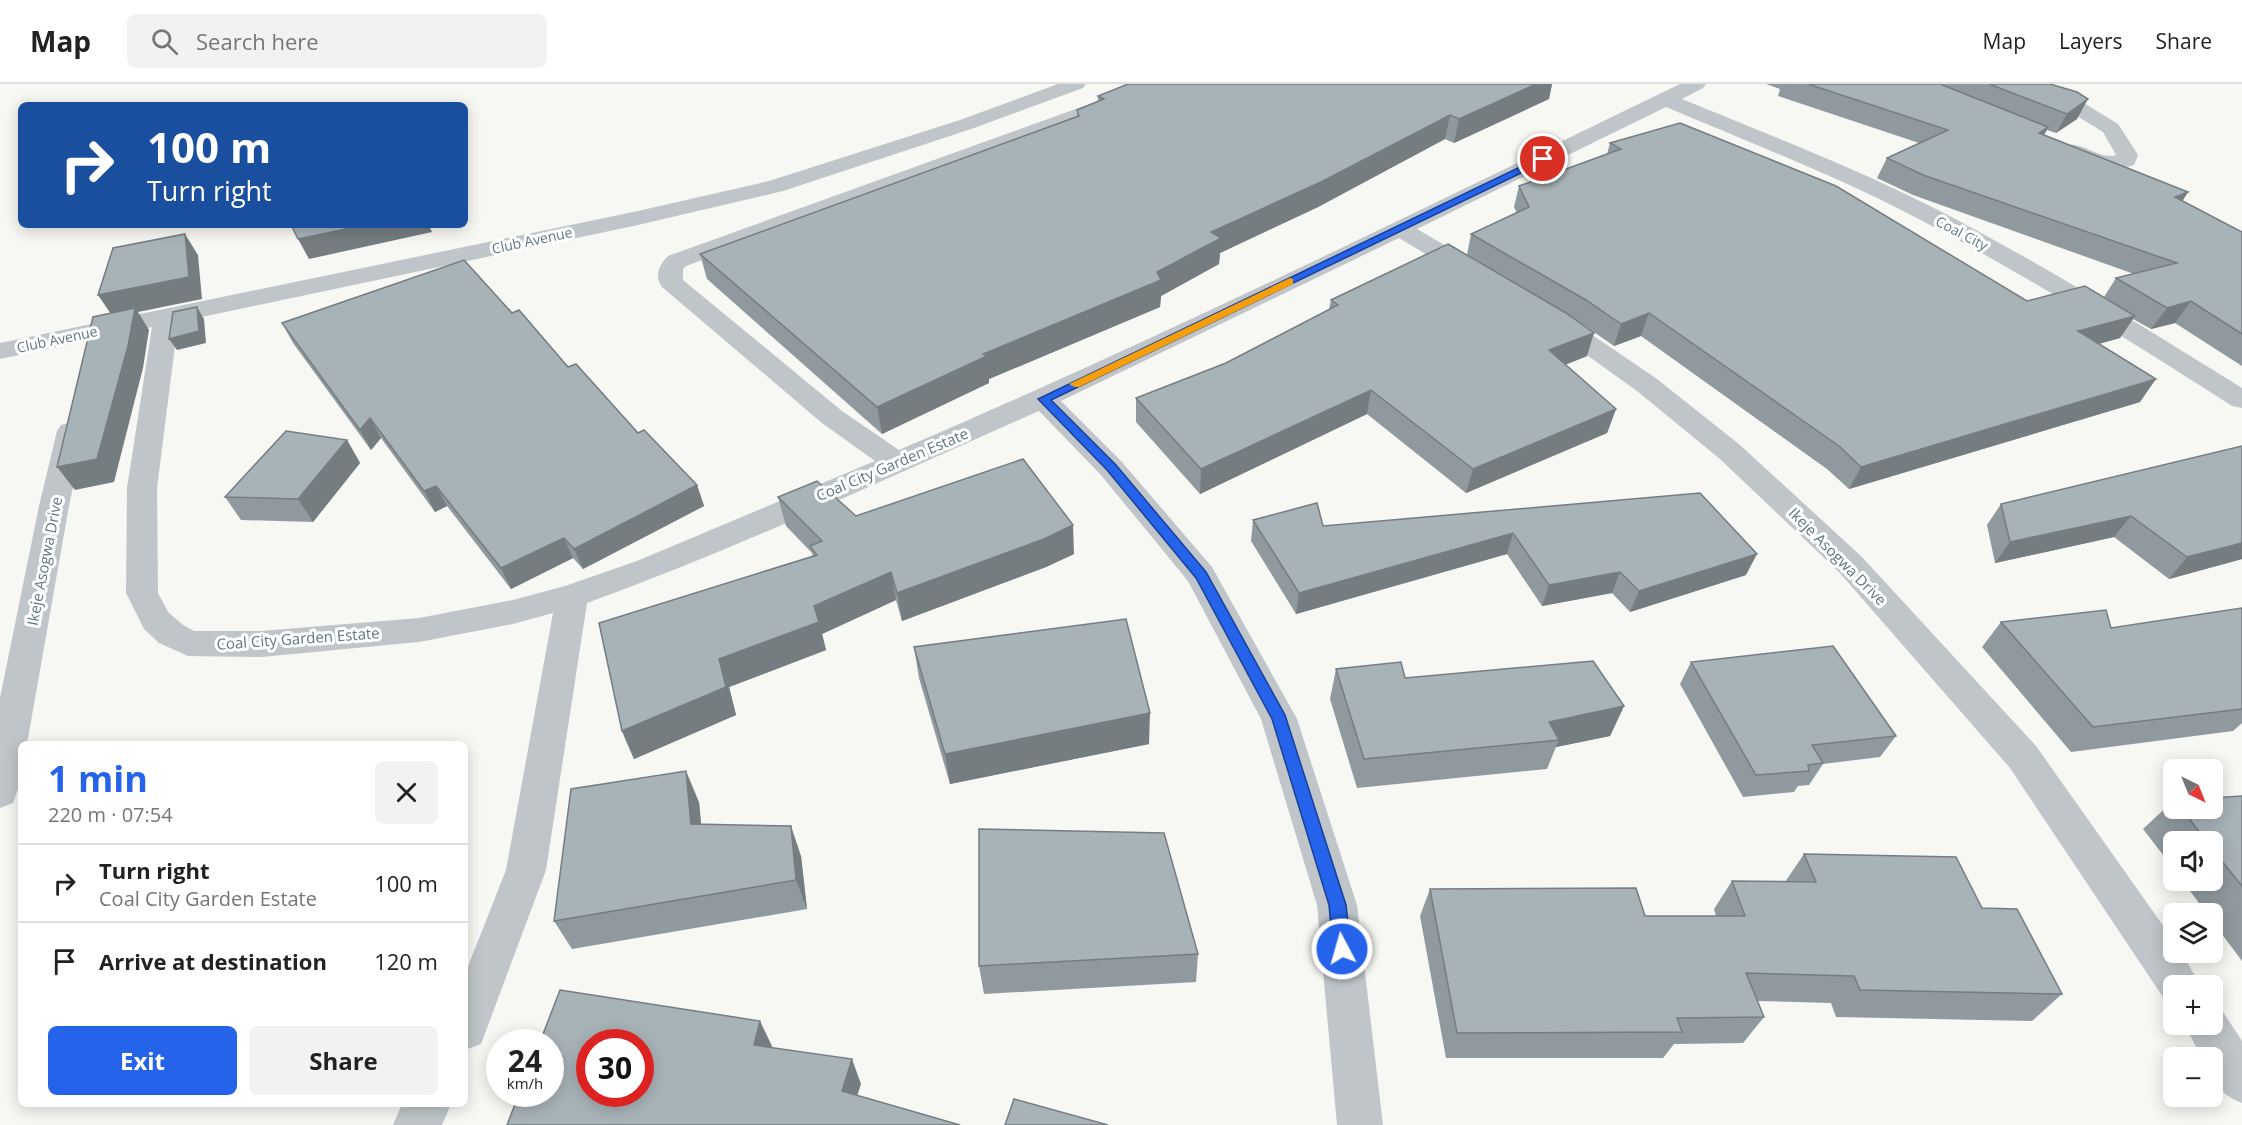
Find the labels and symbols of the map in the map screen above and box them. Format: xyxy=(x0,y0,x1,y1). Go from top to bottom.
pin xyxy=(1517,133,1568,184)
street label: Coal City xyxy=(1933,211,1992,255)
street label: Club Avenue xyxy=(490,222,574,258)
street label: Club Avenue xyxy=(15,321,99,357)
street label: Coal City Garden Estate xyxy=(813,423,971,505)
street label: Ikeje Asogwa Drive xyxy=(22,495,66,627)
street label: Ikeje Asogwa Drive xyxy=(1785,503,1891,609)
street label: Coal City Garden Estate xyxy=(216,622,380,654)
north arrow xyxy=(2163,759,2223,819)
position arrow xyxy=(1310,917,1374,981)
speed limit sign: 30 xyxy=(576,1029,654,1107)

